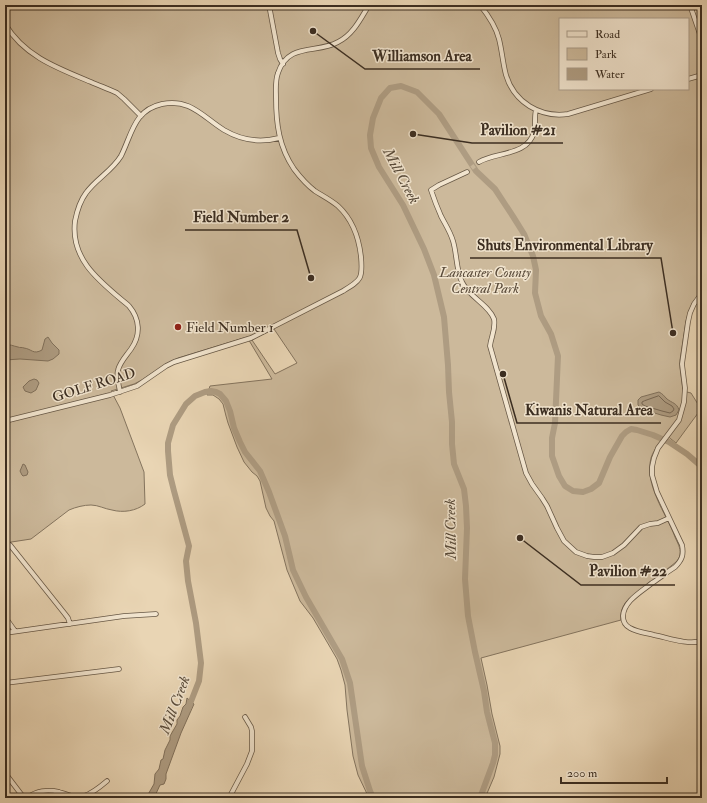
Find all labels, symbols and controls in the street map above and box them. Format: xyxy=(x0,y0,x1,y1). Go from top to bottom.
legend xyxy=(559,18,689,90)
text: Road xyxy=(595,27,620,42)
callout: Williamson Area xyxy=(365,42,480,69)
text: Williamson Area xyxy=(371,47,473,66)
text: Park xyxy=(595,47,617,62)
text: Water xyxy=(594,67,625,82)
callout: Pavilion #21 xyxy=(472,116,563,143)
text: Pavilion #21 xyxy=(480,121,556,140)
water label: Mill Creek xyxy=(378,144,424,207)
callout: Field Number 2 xyxy=(185,203,297,230)
text: Field Number 2 xyxy=(193,208,289,227)
callout: Shuts Environmental Library xyxy=(470,231,661,258)
text: Shuts Environmental Library xyxy=(477,236,654,256)
park label: Lancaster County Central Park xyxy=(438,264,531,297)
place label: Field Number 1 xyxy=(186,319,274,336)
marker: Field Number 1 xyxy=(173,322,183,332)
street label: GOLF ROAD xyxy=(50,364,138,406)
callout: Kiwanis Natural Area xyxy=(517,396,661,423)
text: Kiwanis Natural Area xyxy=(525,401,654,420)
water label: Mill Creek xyxy=(441,498,461,561)
callout: Pavilion #22 xyxy=(581,558,675,585)
text: Pavilion #22 xyxy=(589,562,667,581)
water label: Mill Creek xyxy=(155,673,195,738)
scale bar xyxy=(561,759,667,785)
text: 200 m xyxy=(567,766,598,781)

